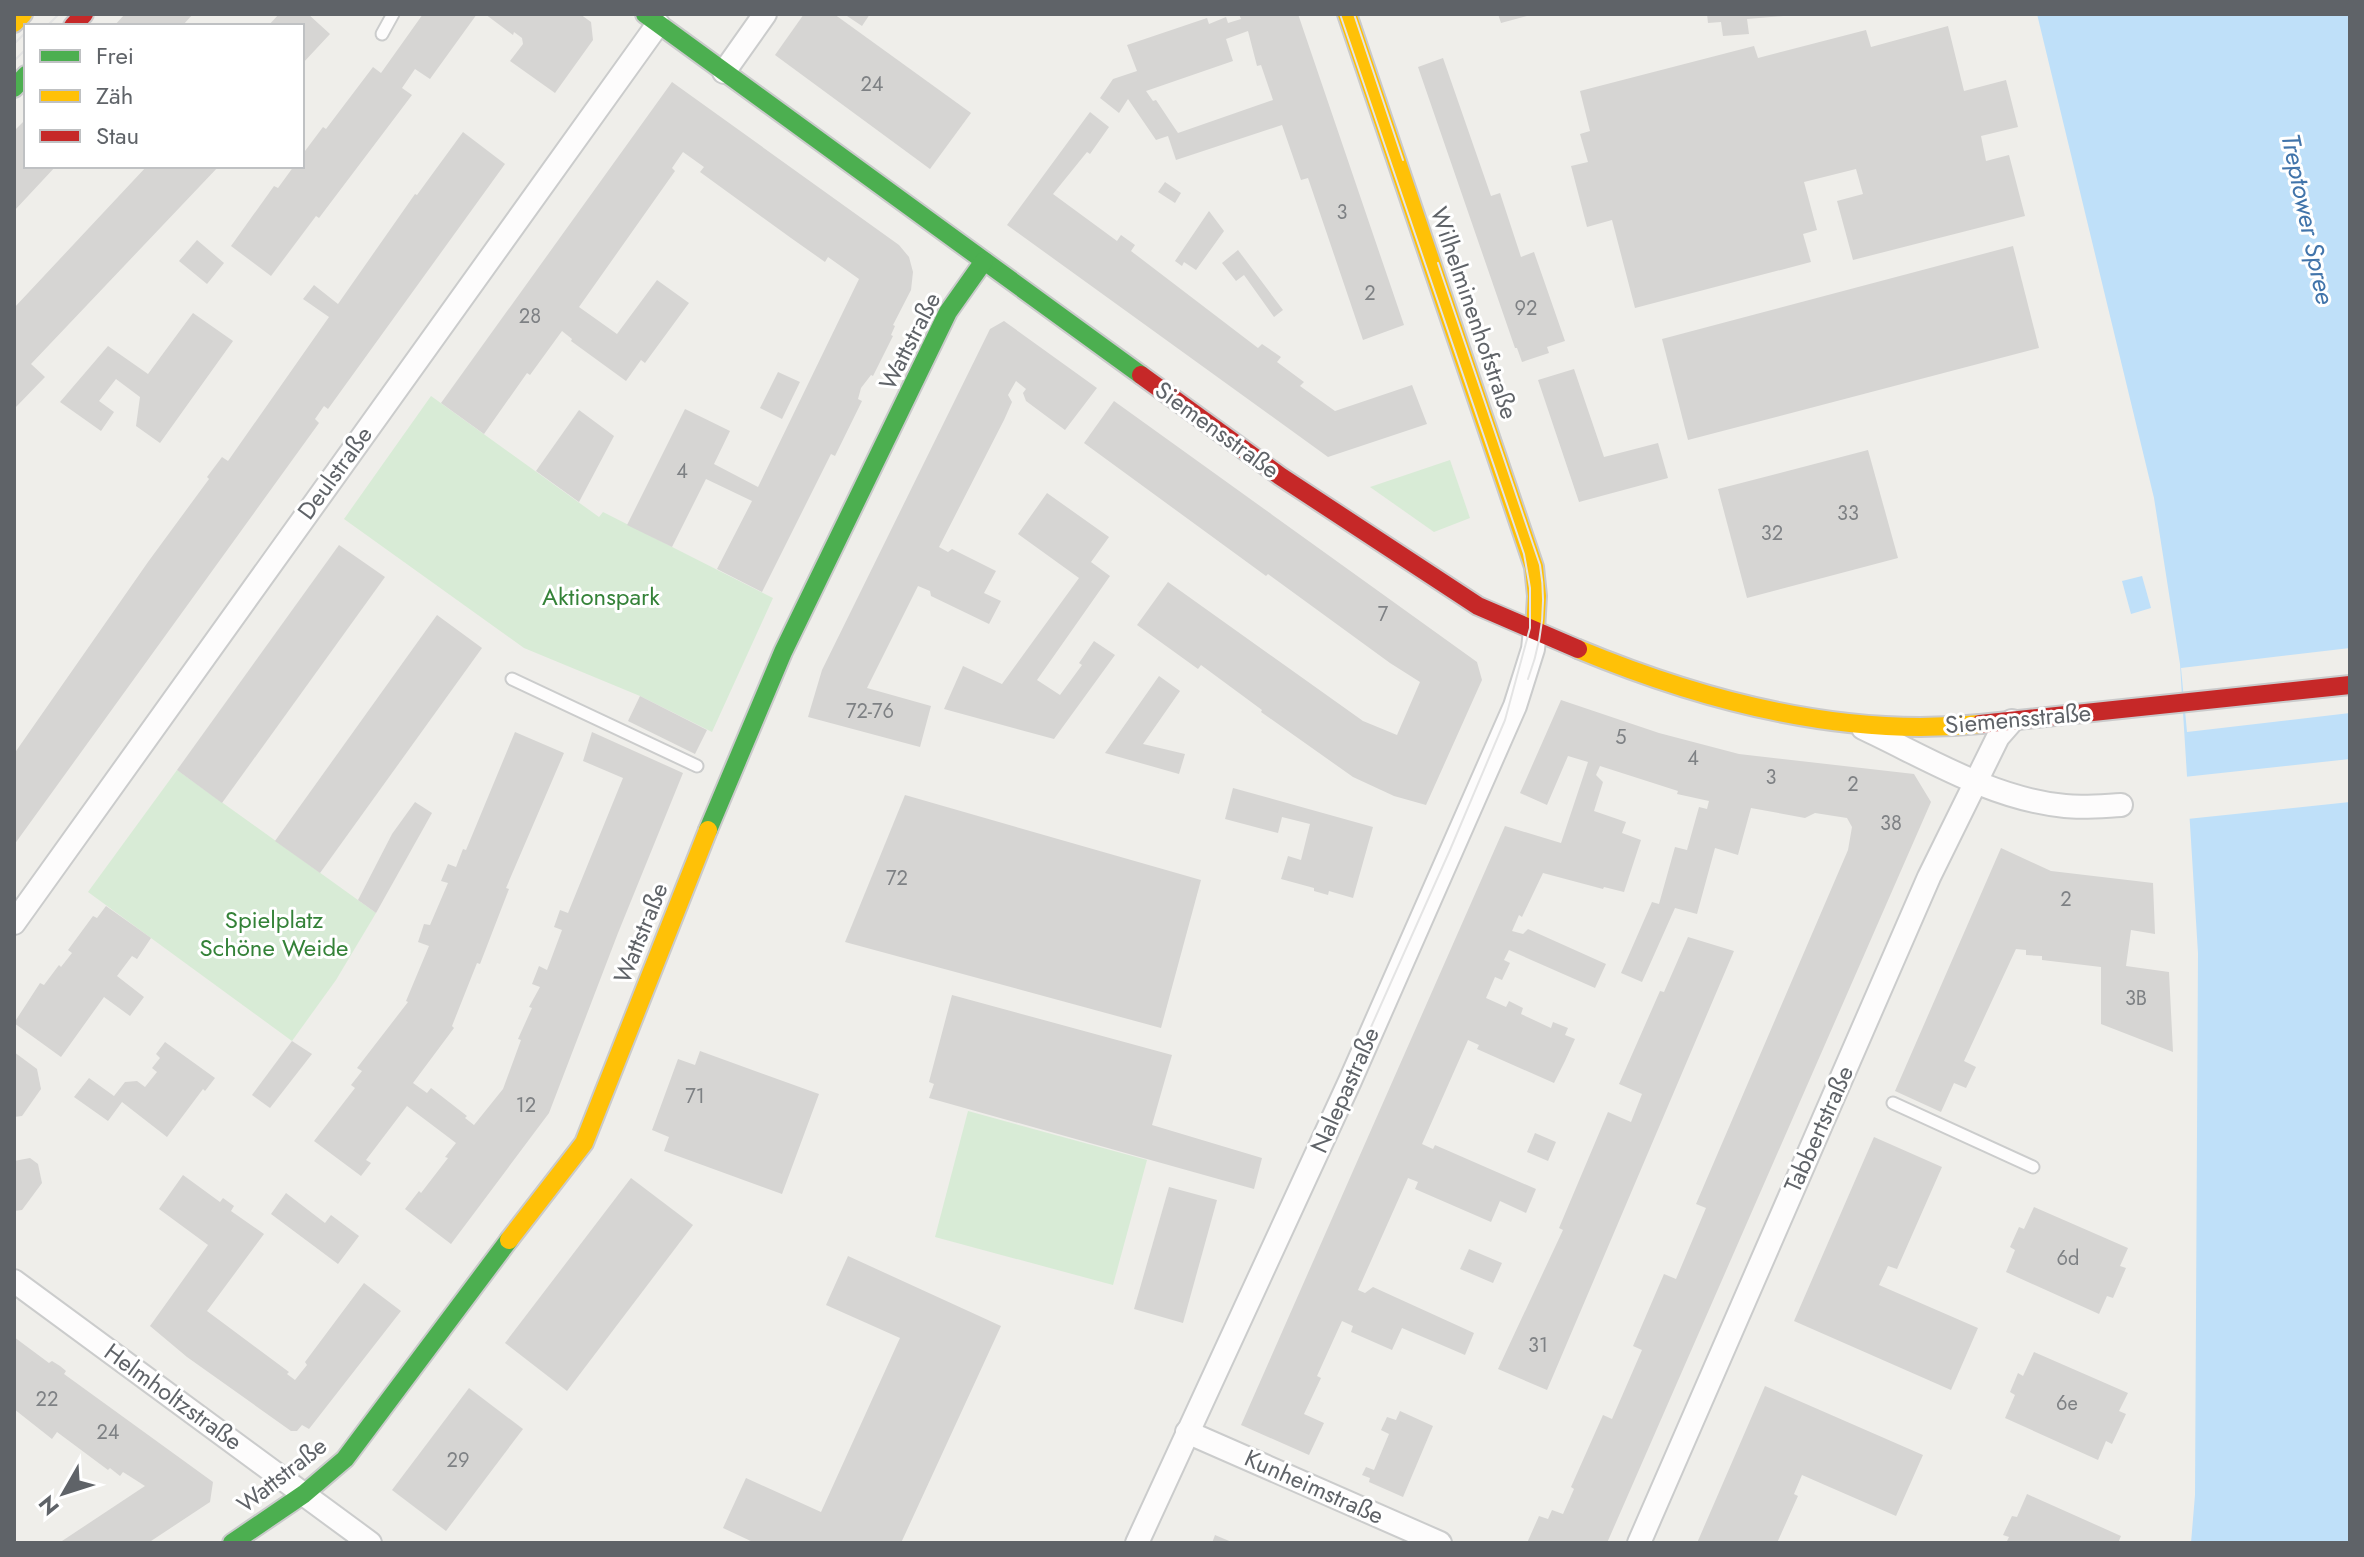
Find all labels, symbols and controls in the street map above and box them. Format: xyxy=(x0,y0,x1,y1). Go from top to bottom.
legend xyxy=(24,24,304,168)
text: Frei xyxy=(96,38,134,73)
house number: 24 xyxy=(860,70,884,99)
text: Zäh xyxy=(96,78,133,113)
text: Stau xyxy=(96,118,139,153)
water label: Treptower Spree xyxy=(2271,130,2345,308)
house number: 3 xyxy=(1337,198,1348,227)
street label: Wilhelminenhofstraße xyxy=(1422,202,1527,424)
house number: 2 xyxy=(1364,279,1376,308)
street label: Wattstraße xyxy=(870,286,949,396)
house number: 92 xyxy=(1515,294,1537,323)
house number: 28 xyxy=(519,302,541,331)
street label: Siemensstraße xyxy=(1148,372,1287,487)
street label: Deulstraße xyxy=(289,419,380,527)
house number: 4 xyxy=(676,457,688,486)
house number: 33 xyxy=(1837,499,1859,528)
house number: 32 xyxy=(1761,519,1783,548)
park label: Aktionspark xyxy=(542,579,660,614)
house number: 7 xyxy=(1378,600,1389,629)
street label: Siemensstraße xyxy=(1944,695,2092,742)
house number: 72-76 xyxy=(846,697,894,726)
house number: 5 xyxy=(1615,723,1627,752)
house number: 4 xyxy=(1687,744,1699,773)
house number: 3 xyxy=(1766,763,1777,792)
house number: 2 xyxy=(1847,770,1859,799)
house number: 38 xyxy=(1880,809,1902,838)
house number: 72 xyxy=(886,864,908,893)
street label: Wattstraße xyxy=(605,877,677,988)
house number: 2 xyxy=(2060,885,2072,914)
park label: Spielplatz Schöne Weide xyxy=(200,902,348,965)
house number: 3B xyxy=(2125,984,2147,1013)
street label: Nalepastraße xyxy=(1301,1021,1388,1158)
street label: Tabbertstraße xyxy=(1775,1060,1862,1198)
house number: 71 xyxy=(685,1082,705,1111)
house number: 12 xyxy=(516,1091,536,1120)
house number: 6d xyxy=(2057,1244,2079,1273)
house number: 31 xyxy=(1528,1331,1548,1360)
street label: Helmholtzstraße xyxy=(97,1335,249,1459)
house number: 22 xyxy=(36,1385,58,1414)
house number: 6e xyxy=(2056,1389,2078,1418)
house number: 24 xyxy=(96,1418,120,1447)
street label: Wattstraße xyxy=(229,1428,334,1521)
street label: Kunheimstraße xyxy=(1239,1440,1389,1533)
house number: 29 xyxy=(447,1446,469,1475)
north arrow xyxy=(24,1453,104,1533)
text: N xyxy=(31,1489,66,1522)

